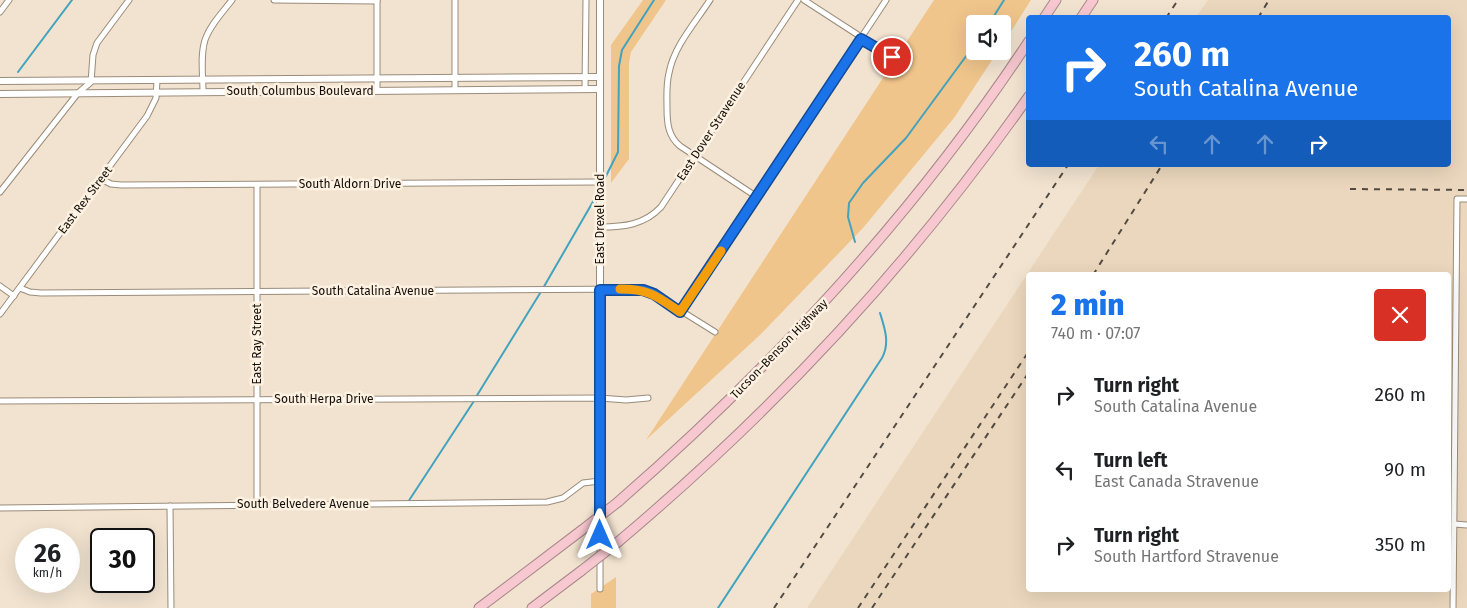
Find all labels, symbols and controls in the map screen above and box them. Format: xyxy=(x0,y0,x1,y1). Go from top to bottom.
map controls xyxy=(966,15,1011,60)
button: sound xyxy=(966,15,1011,60)
text: 260 m xyxy=(1134,33,1230,75)
icon: right xyxy=(1051,35,1116,100)
pin xyxy=(871,36,913,78)
icon: arrive xyxy=(878,43,906,71)
text: South Catalina Avenue xyxy=(1134,75,1358,102)
street label: East Dover Stravenue xyxy=(674,79,748,183)
street label: South Columbus Boulevard xyxy=(226,84,374,98)
icon: left xyxy=(1145,130,1173,158)
icon: ahead xyxy=(1198,130,1226,158)
icon: ahead xyxy=(1251,130,1279,158)
icon: right xyxy=(1304,130,1332,158)
street label: East Rex Street xyxy=(55,163,115,237)
street label: East Drexel Road xyxy=(593,174,607,264)
street label: South Aldorn Drive xyxy=(299,177,401,191)
street label: South Catalina Avenue xyxy=(312,284,434,298)
text: 2 min xyxy=(1051,287,1124,323)
button: close xyxy=(1374,289,1426,341)
street label: Tucson–Benson Highway xyxy=(728,296,830,402)
street label: East Ray Street xyxy=(250,303,264,384)
text: 740 m · 07:07 xyxy=(1051,324,1140,343)
text: Turn right xyxy=(1094,374,1179,397)
icon: right xyxy=(1051,381,1079,409)
text: 260 m xyxy=(1375,383,1426,406)
street label: South Herpa Drive xyxy=(274,392,374,406)
text: South Catalina Avenue xyxy=(1094,397,1257,416)
text: Turn left xyxy=(1094,449,1168,472)
icon: left xyxy=(1051,456,1079,484)
text: 90 m xyxy=(1384,458,1426,481)
text: East Canada Stravenue xyxy=(1094,472,1259,491)
street label: South Belvedere Avenue xyxy=(237,497,369,511)
position arrow xyxy=(573,508,625,560)
text: Turn right xyxy=(1094,524,1179,547)
speed limit sign: 30 xyxy=(90,528,155,593)
icon: right xyxy=(1051,531,1079,559)
text: 350 m xyxy=(1375,533,1426,556)
text: 26 xyxy=(34,539,61,569)
text: South Hartford Stravenue xyxy=(1094,547,1279,566)
text: km/h xyxy=(33,566,62,580)

